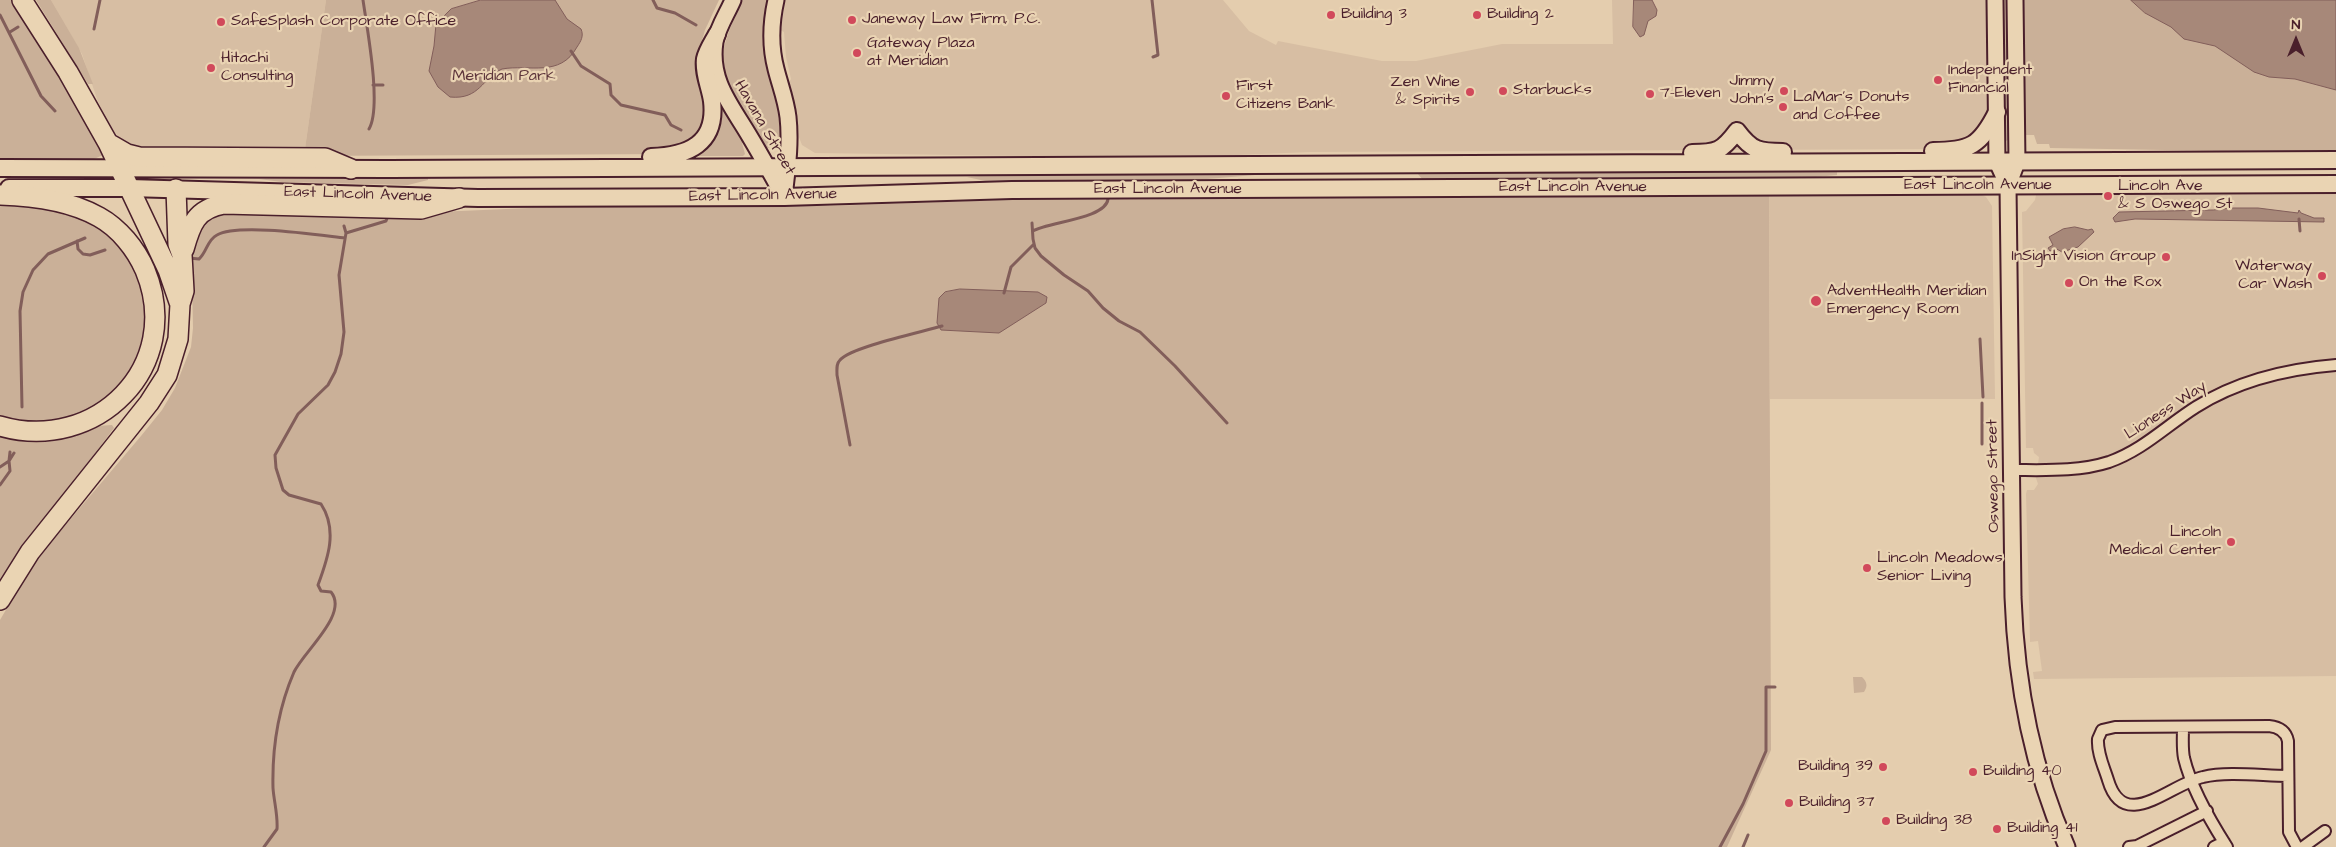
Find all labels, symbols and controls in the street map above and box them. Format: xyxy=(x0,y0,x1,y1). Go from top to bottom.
place label: Building 3 xyxy=(1341,5,1407,25)
place label: Building 2 xyxy=(1487,5,1554,25)
marker: Building 3 xyxy=(1325,9,1337,21)
marker: Building 2 xyxy=(1471,9,1483,21)
place label: Janeway Law Firm, P.C. xyxy=(862,10,1040,30)
place label: SafeSplash Corporate Office xyxy=(231,12,456,32)
marker: Janeway Law Firm, P.C. xyxy=(846,14,858,26)
north arrow xyxy=(2271,15,2321,65)
text: N xyxy=(2292,15,2300,35)
marker: SafeSplash Corporate Office xyxy=(215,16,227,28)
place label: Gateway Plaza at Meridian xyxy=(867,34,975,72)
marker: Gateway Plaza at Meridian xyxy=(851,47,863,59)
place label: Hitachi Consulting xyxy=(221,49,293,87)
place label: Independent Financial xyxy=(1948,61,2032,99)
marker: Hitachi Consulting xyxy=(205,62,217,74)
park label: Meridian Park xyxy=(452,67,556,87)
place label: Jimmy John's xyxy=(1729,72,1774,110)
place label: Zen Wine & Spirits xyxy=(1390,73,1460,111)
marker: Independent Financial xyxy=(1932,74,1944,86)
street label: Havana Street xyxy=(729,77,799,179)
place label: First Citizens Bank xyxy=(1236,77,1335,115)
place label: Starbucks xyxy=(1513,81,1592,101)
place label: 7-Eleven xyxy=(1660,84,1720,104)
marker: Starbucks xyxy=(1497,85,1509,97)
marker: Jimmy John's xyxy=(1778,85,1790,97)
marker: Zen Wine & Spirits xyxy=(1464,86,1476,98)
marker: 7-Eleven xyxy=(1644,88,1656,100)
place label: LaMar's Donuts and Coffee xyxy=(1793,88,1909,126)
marker: First Citizens Bank xyxy=(1220,90,1232,102)
marker: LaMar's Donuts and Coffee xyxy=(1777,101,1789,113)
street label: East Lincoln Avenue xyxy=(1904,176,2052,196)
place label: Lincoln Ave & S Oswego St xyxy=(2118,177,2233,215)
street label: East Lincoln Avenue xyxy=(1499,178,1647,198)
street label: East Lincoln Avenue xyxy=(1094,180,1242,200)
street label: East Lincoln Avenue xyxy=(284,183,432,207)
street label: East Lincoln Avenue xyxy=(689,185,837,207)
marker: Lincoln Ave & S Oswego St xyxy=(2102,190,2114,202)
place label: InSight Vision Group xyxy=(2012,247,2156,267)
marker: InSight Vision Group xyxy=(2160,251,2172,263)
place label: Waterway Car Wash xyxy=(2235,257,2312,295)
marker: Waterway Car Wash xyxy=(2316,270,2328,282)
place label: On the Rox xyxy=(2079,273,2162,293)
marker: On the Rox xyxy=(2063,277,2075,289)
place label: AdventHealth Meridian Emergency Room xyxy=(1827,282,1987,320)
marker: AdventHealth Meridian Emergency Room xyxy=(1809,294,1823,308)
street label: Lioness Way xyxy=(2122,377,2210,445)
street label: Oswego Street xyxy=(1983,419,2005,533)
place label: Lincoln Medical Center xyxy=(2109,523,2221,561)
marker: Lincoln Medical Center xyxy=(2225,536,2237,548)
place label: Lincoln Meadows Senior Living xyxy=(1877,549,2003,587)
marker: Lincoln Meadows Senior Living xyxy=(1861,562,1873,574)
place label: Building 39 xyxy=(1798,757,1873,777)
marker: Building 39 xyxy=(1877,761,1889,773)
place label: Building 40 xyxy=(1983,762,2062,782)
marker: Building 40 xyxy=(1967,766,1979,778)
place label: Building 37 xyxy=(1799,793,1875,813)
marker: Building 37 xyxy=(1783,797,1795,809)
place label: Building 38 xyxy=(1896,811,1972,831)
marker: Building 38 xyxy=(1880,815,1892,827)
place label: Building 41 xyxy=(2007,819,2078,839)
marker: Building 41 xyxy=(1991,823,2003,835)

